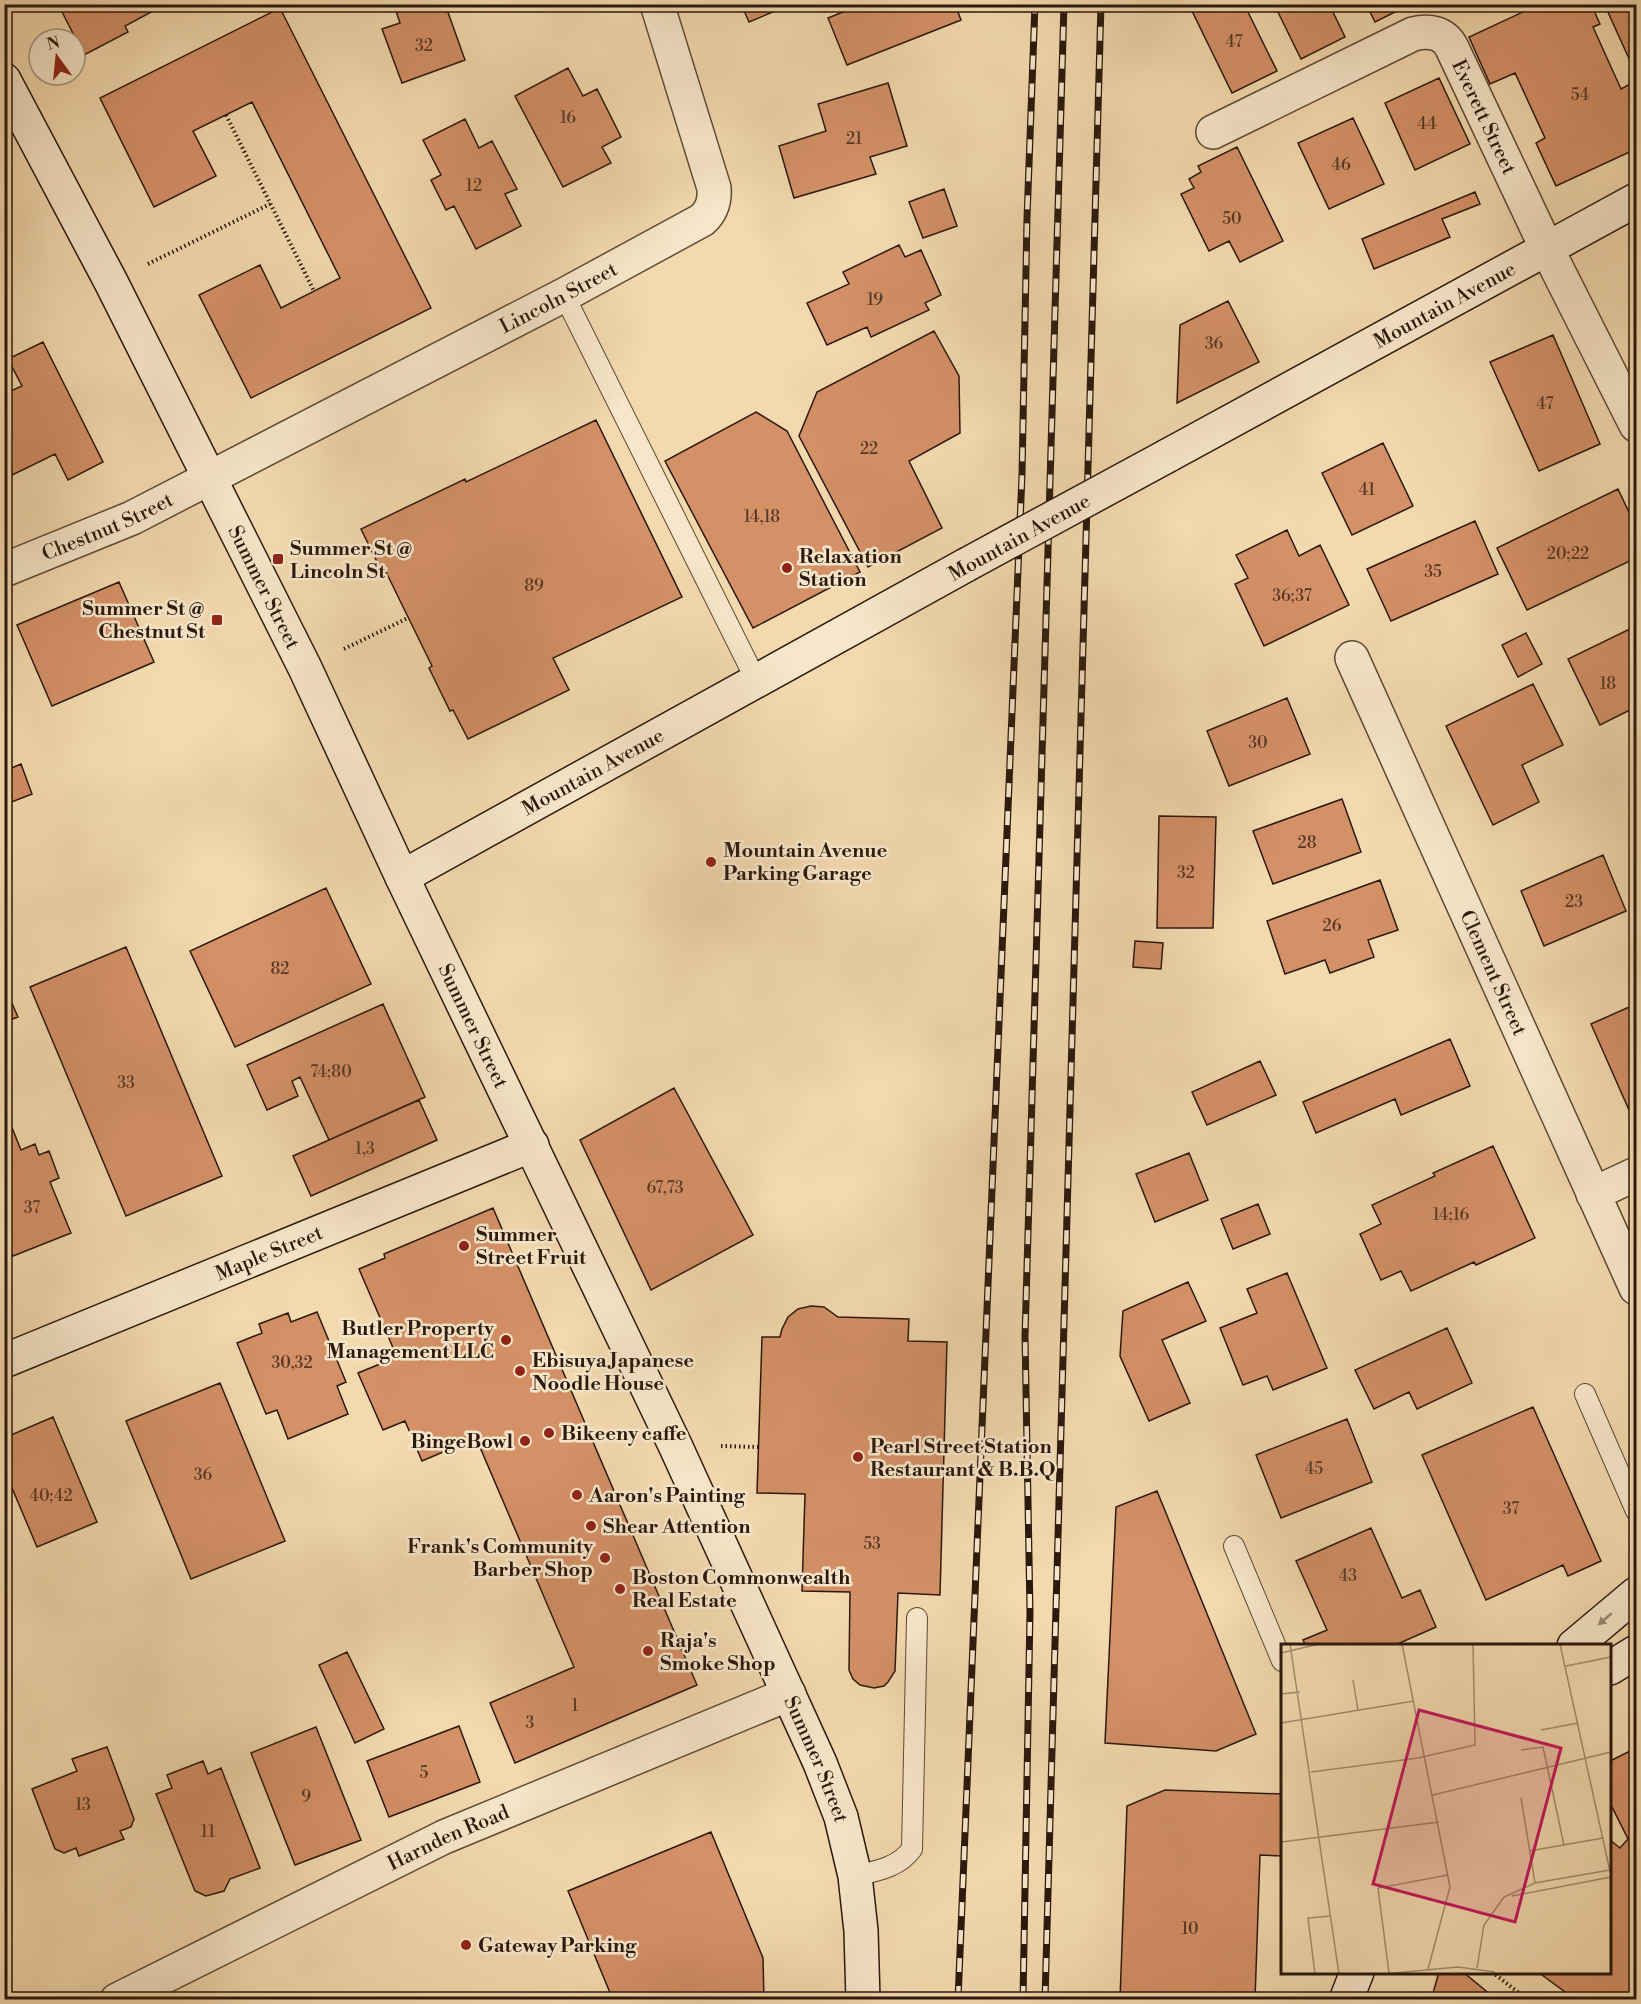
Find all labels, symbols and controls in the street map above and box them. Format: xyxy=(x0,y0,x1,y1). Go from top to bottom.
north arrow xyxy=(27,27,87,87)
text: N xyxy=(45,32,62,55)
house number: 47 xyxy=(1226,32,1242,52)
house number: 32 xyxy=(415,36,433,56)
street label: Everett Street xyxy=(1445,56,1521,179)
house number: 54 xyxy=(1571,85,1590,105)
house number: 16 xyxy=(560,108,576,128)
house number: 44 xyxy=(1417,114,1437,134)
house number: 21 xyxy=(846,129,862,149)
house number: 46 xyxy=(1331,155,1351,175)
house number: 12 xyxy=(466,176,482,196)
house number: 50 xyxy=(1222,209,1242,229)
street label: Lincoln Street xyxy=(496,257,622,340)
street label: Mountain Avenue xyxy=(1370,257,1521,355)
house number: 19 xyxy=(867,290,883,310)
house number: 36 xyxy=(1205,334,1224,354)
house number: 47 xyxy=(1537,394,1553,414)
house number: 22 xyxy=(860,439,878,459)
house number: 41 xyxy=(1359,480,1375,500)
street label: Chestnut Street xyxy=(38,488,178,567)
street label: Mountain Avenue xyxy=(944,489,1095,588)
house number: 14,18 xyxy=(744,507,780,527)
street label: Summer Street xyxy=(221,522,305,654)
place label: Summer St @ Lincoln St xyxy=(290,537,413,585)
house number: 20;22 xyxy=(1547,544,1589,564)
place label: Relaxation Station xyxy=(799,545,902,593)
marker: Summer St @ Lincoln St xyxy=(271,552,285,566)
marker: Relaxation Station xyxy=(780,561,794,575)
house number: 35 xyxy=(1424,562,1442,582)
house number: 89 xyxy=(524,576,544,596)
house number: 36;37 xyxy=(1272,586,1312,606)
place label: Summer St @ Chestnut St xyxy=(82,597,206,645)
marker: Summer St @ Chestnut St xyxy=(210,613,224,627)
house number: 18 xyxy=(1600,674,1616,694)
street label: Mountain Avenue xyxy=(518,724,669,822)
house number: 30 xyxy=(1248,733,1268,753)
house number: 28 xyxy=(1298,833,1317,853)
place label: Mountain Avenue Parking Garage xyxy=(723,839,888,887)
marker: Mountain Avenue Parking Garage xyxy=(704,855,718,869)
house number: 32 xyxy=(1177,863,1195,883)
house number: 23 xyxy=(1565,892,1583,912)
street label: Clement Street xyxy=(1453,906,1532,1040)
house number: 26 xyxy=(1323,916,1342,936)
house number: 82 xyxy=(271,959,289,979)
street label: Summer Street xyxy=(432,960,513,1093)
house number: 74;80 xyxy=(310,1062,352,1082)
house number: 33 xyxy=(117,1073,135,1093)
house number: 1,3 xyxy=(355,1139,375,1159)
house number: 67,73 xyxy=(646,1178,684,1198)
house number: 37 xyxy=(24,1198,40,1218)
house number: 14;16 xyxy=(1433,1205,1469,1225)
street label: Maple Street xyxy=(212,1221,327,1287)
place label: Summer Street Fruit xyxy=(476,1223,587,1271)
marker: Summer Street Fruit xyxy=(457,1239,471,1253)
place label: Butler Property Management LLC xyxy=(327,1317,495,1365)
marker: Butler Property Management LLC xyxy=(499,1333,513,1347)
place label: Ebisuya Japanese Noodle House xyxy=(532,1349,694,1397)
house number: 30,32 xyxy=(271,1353,313,1373)
marker: Ebisuya Japanese Noodle House xyxy=(513,1364,527,1378)
place label: Bikeeny caffe xyxy=(561,1422,687,1447)
marker: Bikeeny caffe xyxy=(542,1426,556,1440)
place label: BingeBowl xyxy=(410,1430,513,1455)
marker: BingeBowl xyxy=(518,1434,532,1448)
place label: Pearl Street Station Restaurant & B.B.Q xyxy=(870,1435,1055,1483)
marker: Pearl Street Station Restaurant & B.B.Q xyxy=(851,1450,865,1464)
house number: 45 xyxy=(1305,1459,1323,1479)
house number: 36 xyxy=(194,1465,213,1485)
place label: Aaron's Painting xyxy=(588,1484,746,1509)
house number: 40;42 xyxy=(29,1486,73,1506)
marker: Aaron's Painting xyxy=(570,1488,584,1502)
house number: 37 xyxy=(1503,1499,1519,1519)
place label: Shear Attention xyxy=(603,1515,751,1540)
marker: Shear Attention xyxy=(584,1519,598,1533)
house number: 53 xyxy=(863,1534,881,1554)
place label: Frank's Community Barber Shop xyxy=(407,1535,594,1583)
marker: Frank's Community Barber Shop xyxy=(598,1551,612,1565)
place label: Boston Commonwealth Real Estate xyxy=(632,1566,851,1614)
house number: 43 xyxy=(1339,1566,1357,1586)
marker: Boston Commonwealth Real Estate xyxy=(613,1582,627,1596)
one-way arrow xyxy=(1598,1612,1613,1625)
place label: Raja's Smoke Shop xyxy=(660,1629,776,1677)
marker: Raja's Smoke Shop xyxy=(641,1644,655,1658)
inset map xyxy=(1281,1644,1611,1974)
street label: Summer Street xyxy=(777,1693,853,1825)
house number: 1 xyxy=(572,1696,579,1716)
house number: 3 xyxy=(526,1713,535,1733)
house number: 5 xyxy=(420,1763,429,1783)
house number: 9 xyxy=(301,1787,311,1807)
house number: 13 xyxy=(75,1795,91,1815)
street label: Harnden Road xyxy=(384,1800,514,1877)
house number: 11 xyxy=(201,1822,215,1842)
house number: 10 xyxy=(1182,1919,1199,1939)
place label: Gateway Parking xyxy=(478,1934,637,1959)
marker: Gateway Parking xyxy=(459,1938,473,1952)

